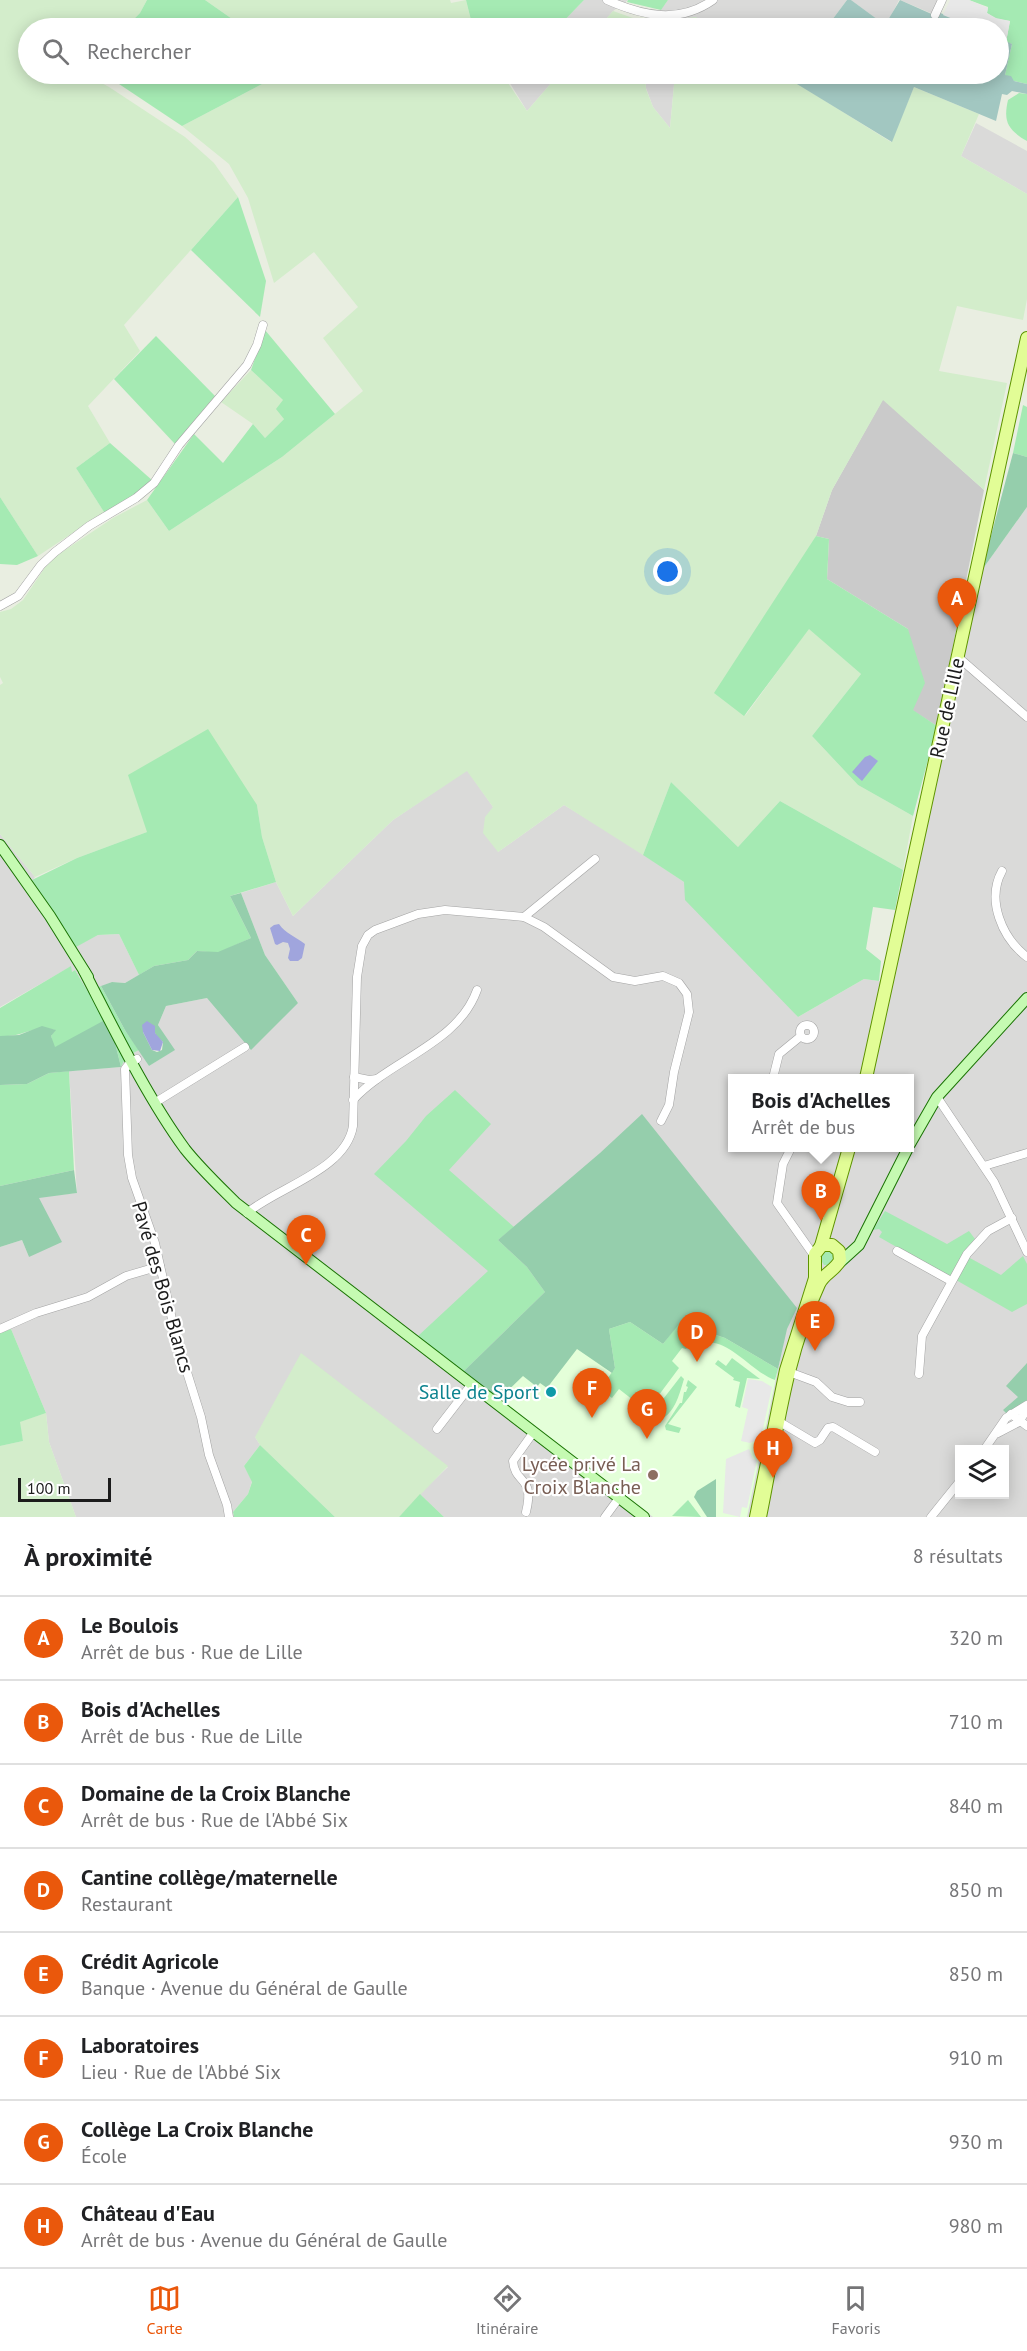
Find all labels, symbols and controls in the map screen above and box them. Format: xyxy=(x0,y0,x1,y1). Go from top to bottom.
search box xyxy=(18,18,1009,84)
icon: search xyxy=(39,35,72,68)
text: Rechercher xyxy=(87,37,191,65)
your location xyxy=(653,557,682,586)
pin: A xyxy=(938,578,976,628)
street label: Rue de Lille xyxy=(924,656,970,760)
popup xyxy=(728,1074,914,1152)
text: Bois d'Achelles xyxy=(751,1086,891,1114)
text: Arrêt de bus xyxy=(751,1114,855,1140)
pin: B xyxy=(802,1172,840,1221)
street label: Pavé des Bois Blancs xyxy=(126,1198,200,1376)
pin: C xyxy=(286,1216,326,1265)
pin: E xyxy=(796,1302,834,1351)
pin: D xyxy=(678,1312,716,1362)
pin: F xyxy=(572,1368,612,1418)
place label: Salle de Sport xyxy=(419,1379,539,1405)
marker: Salle de Sport xyxy=(544,1385,558,1399)
pin: G xyxy=(628,1390,666,1439)
pin: H xyxy=(754,1428,792,1478)
map controls xyxy=(955,1445,1009,1499)
button: layers xyxy=(955,1445,1009,1499)
place label: Lycée privé La Croix Blanche xyxy=(522,1451,641,1500)
marker: Lycée privé La Croix Blanche xyxy=(646,1468,660,1482)
scale bar xyxy=(18,1475,111,1502)
text: 100 m xyxy=(27,1478,70,1498)
text: À proximité xyxy=(24,1540,152,1573)
text: 8 résultats xyxy=(913,1543,1003,1569)
text: Le Boulois xyxy=(81,1611,178,1639)
text: A xyxy=(37,1625,50,1651)
text: 320 m xyxy=(949,1625,1003,1651)
text: Arrêt de bus · Rue de Lille xyxy=(81,1639,303,1665)
text: Bois d'Achelles xyxy=(81,1695,220,1723)
text: B xyxy=(38,1709,49,1735)
text: 710 m xyxy=(949,1709,1003,1735)
text: Arrêt de bus · Rue de Lille xyxy=(81,1723,303,1749)
text: Domaine de la Croix Blanche xyxy=(81,1779,351,1807)
text: C xyxy=(38,1793,49,1819)
text: 840 m xyxy=(949,1793,1003,1819)
text: Arrêt de bus · Rue de l'Abbé Six xyxy=(81,1807,348,1833)
text: Cantine collège/maternelle xyxy=(81,1863,338,1891)
text: D xyxy=(37,1877,50,1903)
text: 850 m xyxy=(949,1877,1003,1903)
text: Restaurant xyxy=(81,1891,172,1917)
text: Crédit Agricole xyxy=(81,1947,219,1975)
text: E xyxy=(38,1961,49,1987)
text: 850 m xyxy=(949,1961,1003,1987)
text: Banque · Avenue du Général de Gaulle xyxy=(81,1975,408,2001)
text: Laboratoires xyxy=(81,2031,199,2059)
text: F xyxy=(38,2045,49,2071)
text: 910 m xyxy=(949,2045,1003,2071)
text: Lieu · Rue de l'Abbé Six xyxy=(81,2059,281,2085)
text: Collège La Croix Blanche xyxy=(81,2115,313,2143)
text: G xyxy=(37,2129,50,2155)
text: 930 m xyxy=(949,2129,1003,2155)
text: École xyxy=(81,2143,127,2169)
text: Château d'Eau xyxy=(81,2199,215,2227)
text: H xyxy=(37,2213,50,2239)
text: 980 m xyxy=(949,2213,1003,2239)
text: Arrêt de bus · Avenue du Général de Gaulle xyxy=(81,2227,447,2253)
tab: Carte xyxy=(147,2282,183,2338)
tab: Itinéraire xyxy=(476,2282,538,2338)
tab: Favoris xyxy=(832,2282,880,2338)

